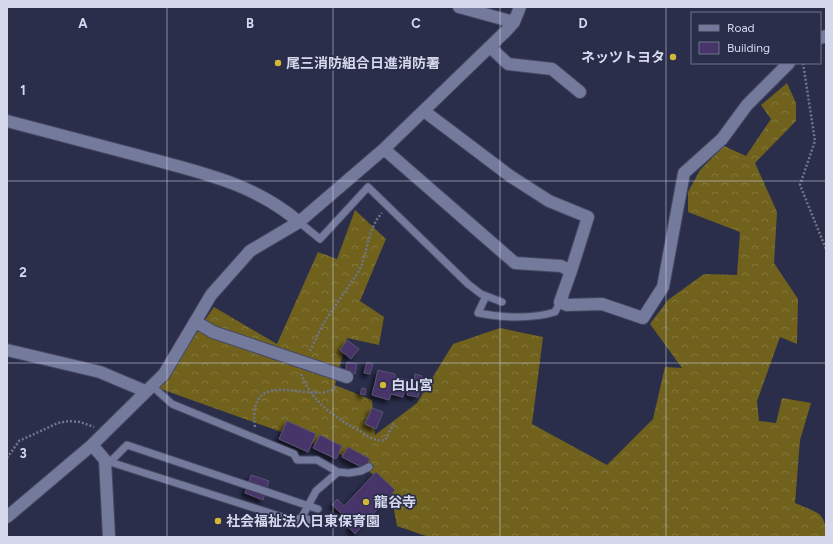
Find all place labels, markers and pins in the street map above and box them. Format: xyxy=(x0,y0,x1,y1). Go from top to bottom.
place label: ネッツトヨタ xyxy=(581,49,665,66)
marker: ネッツトヨタ xyxy=(668,52,678,62)
place label: 尾三消防組合日進消防署 xyxy=(286,55,440,72)
marker: 尾三消防組合日進消防署 xyxy=(273,58,283,68)
place label: 白山宮 xyxy=(391,377,433,394)
marker: 白山宮 xyxy=(378,380,388,390)
place label: 龍谷寺 xyxy=(374,494,416,511)
marker: 龍谷寺 xyxy=(361,497,371,507)
place label: 社会福祉法人日東保育園 xyxy=(226,513,380,530)
marker: 社会福祉法人日東保育園 xyxy=(213,516,223,526)

